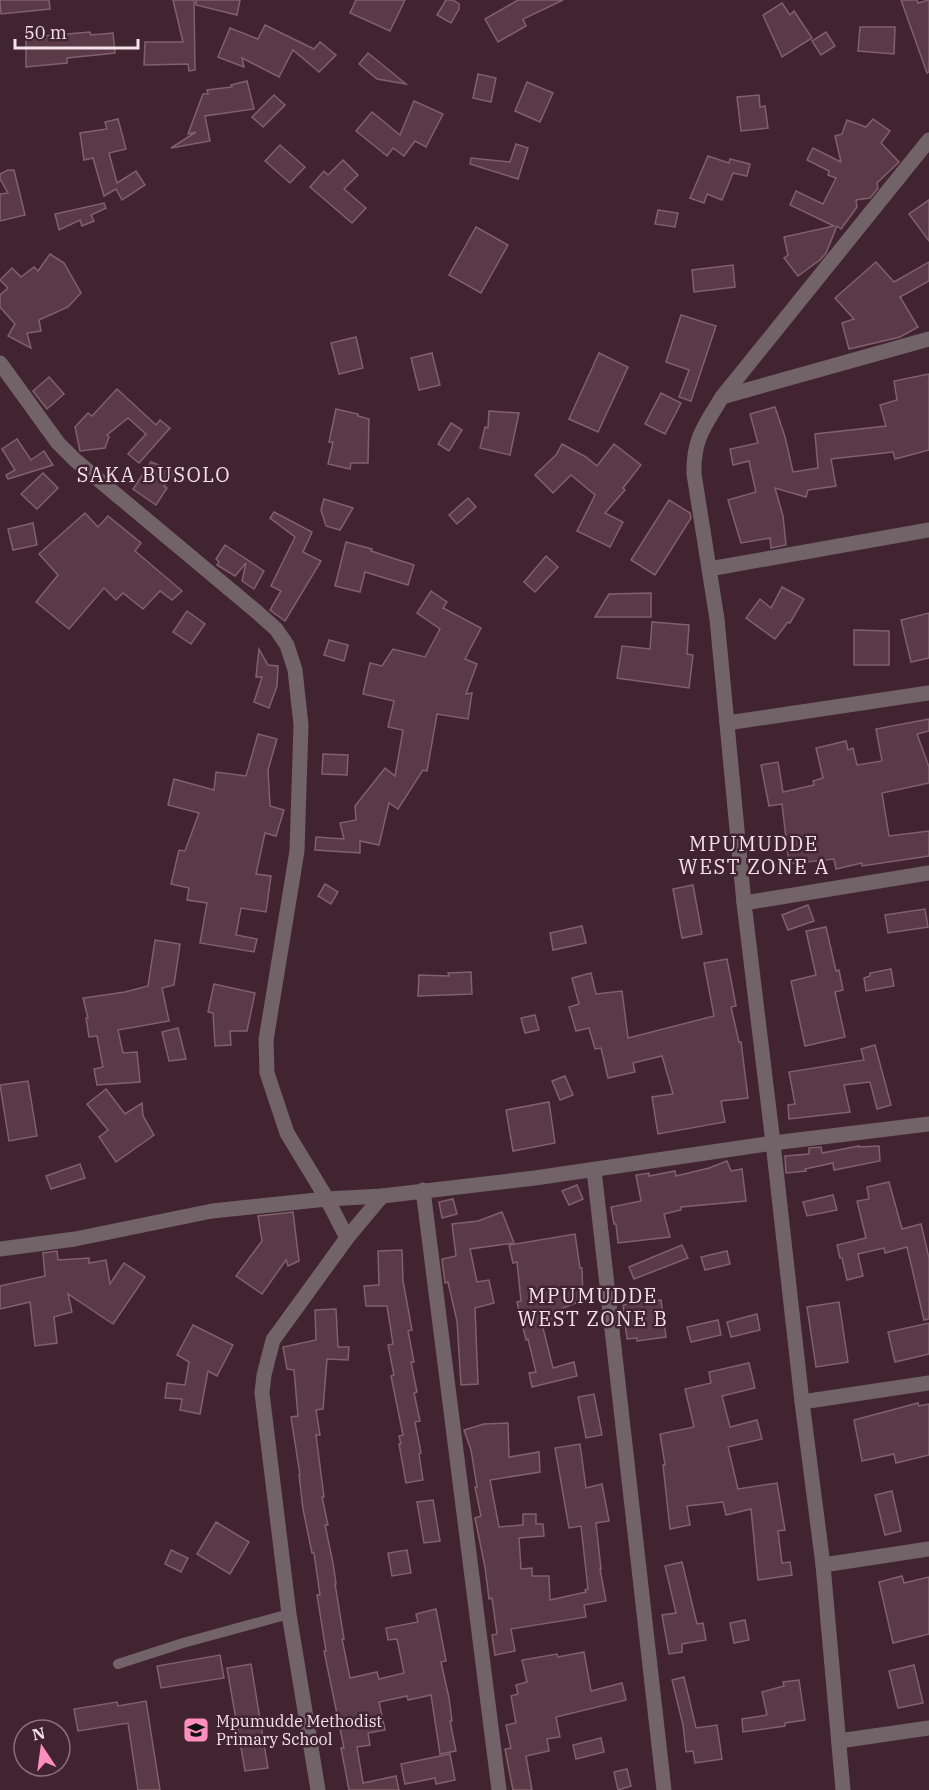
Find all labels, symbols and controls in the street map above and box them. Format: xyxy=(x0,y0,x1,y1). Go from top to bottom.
scale bar xyxy=(15,12,138,50)
text: 50 m xyxy=(24,21,67,44)
district label: SAKA BUSOLO xyxy=(77,461,231,488)
district label: MPUMUDDE WEST ZONE A xyxy=(678,830,830,880)
district label: MPUMUDDE WEST ZONE B xyxy=(517,1282,669,1332)
place label: Mpumudde Methodist Primary School xyxy=(216,1711,382,1749)
school or university icon: Mpumudde Methodist Primary School xyxy=(181,1715,211,1745)
north arrow xyxy=(12,1718,72,1778)
text: N xyxy=(30,1722,47,1745)

